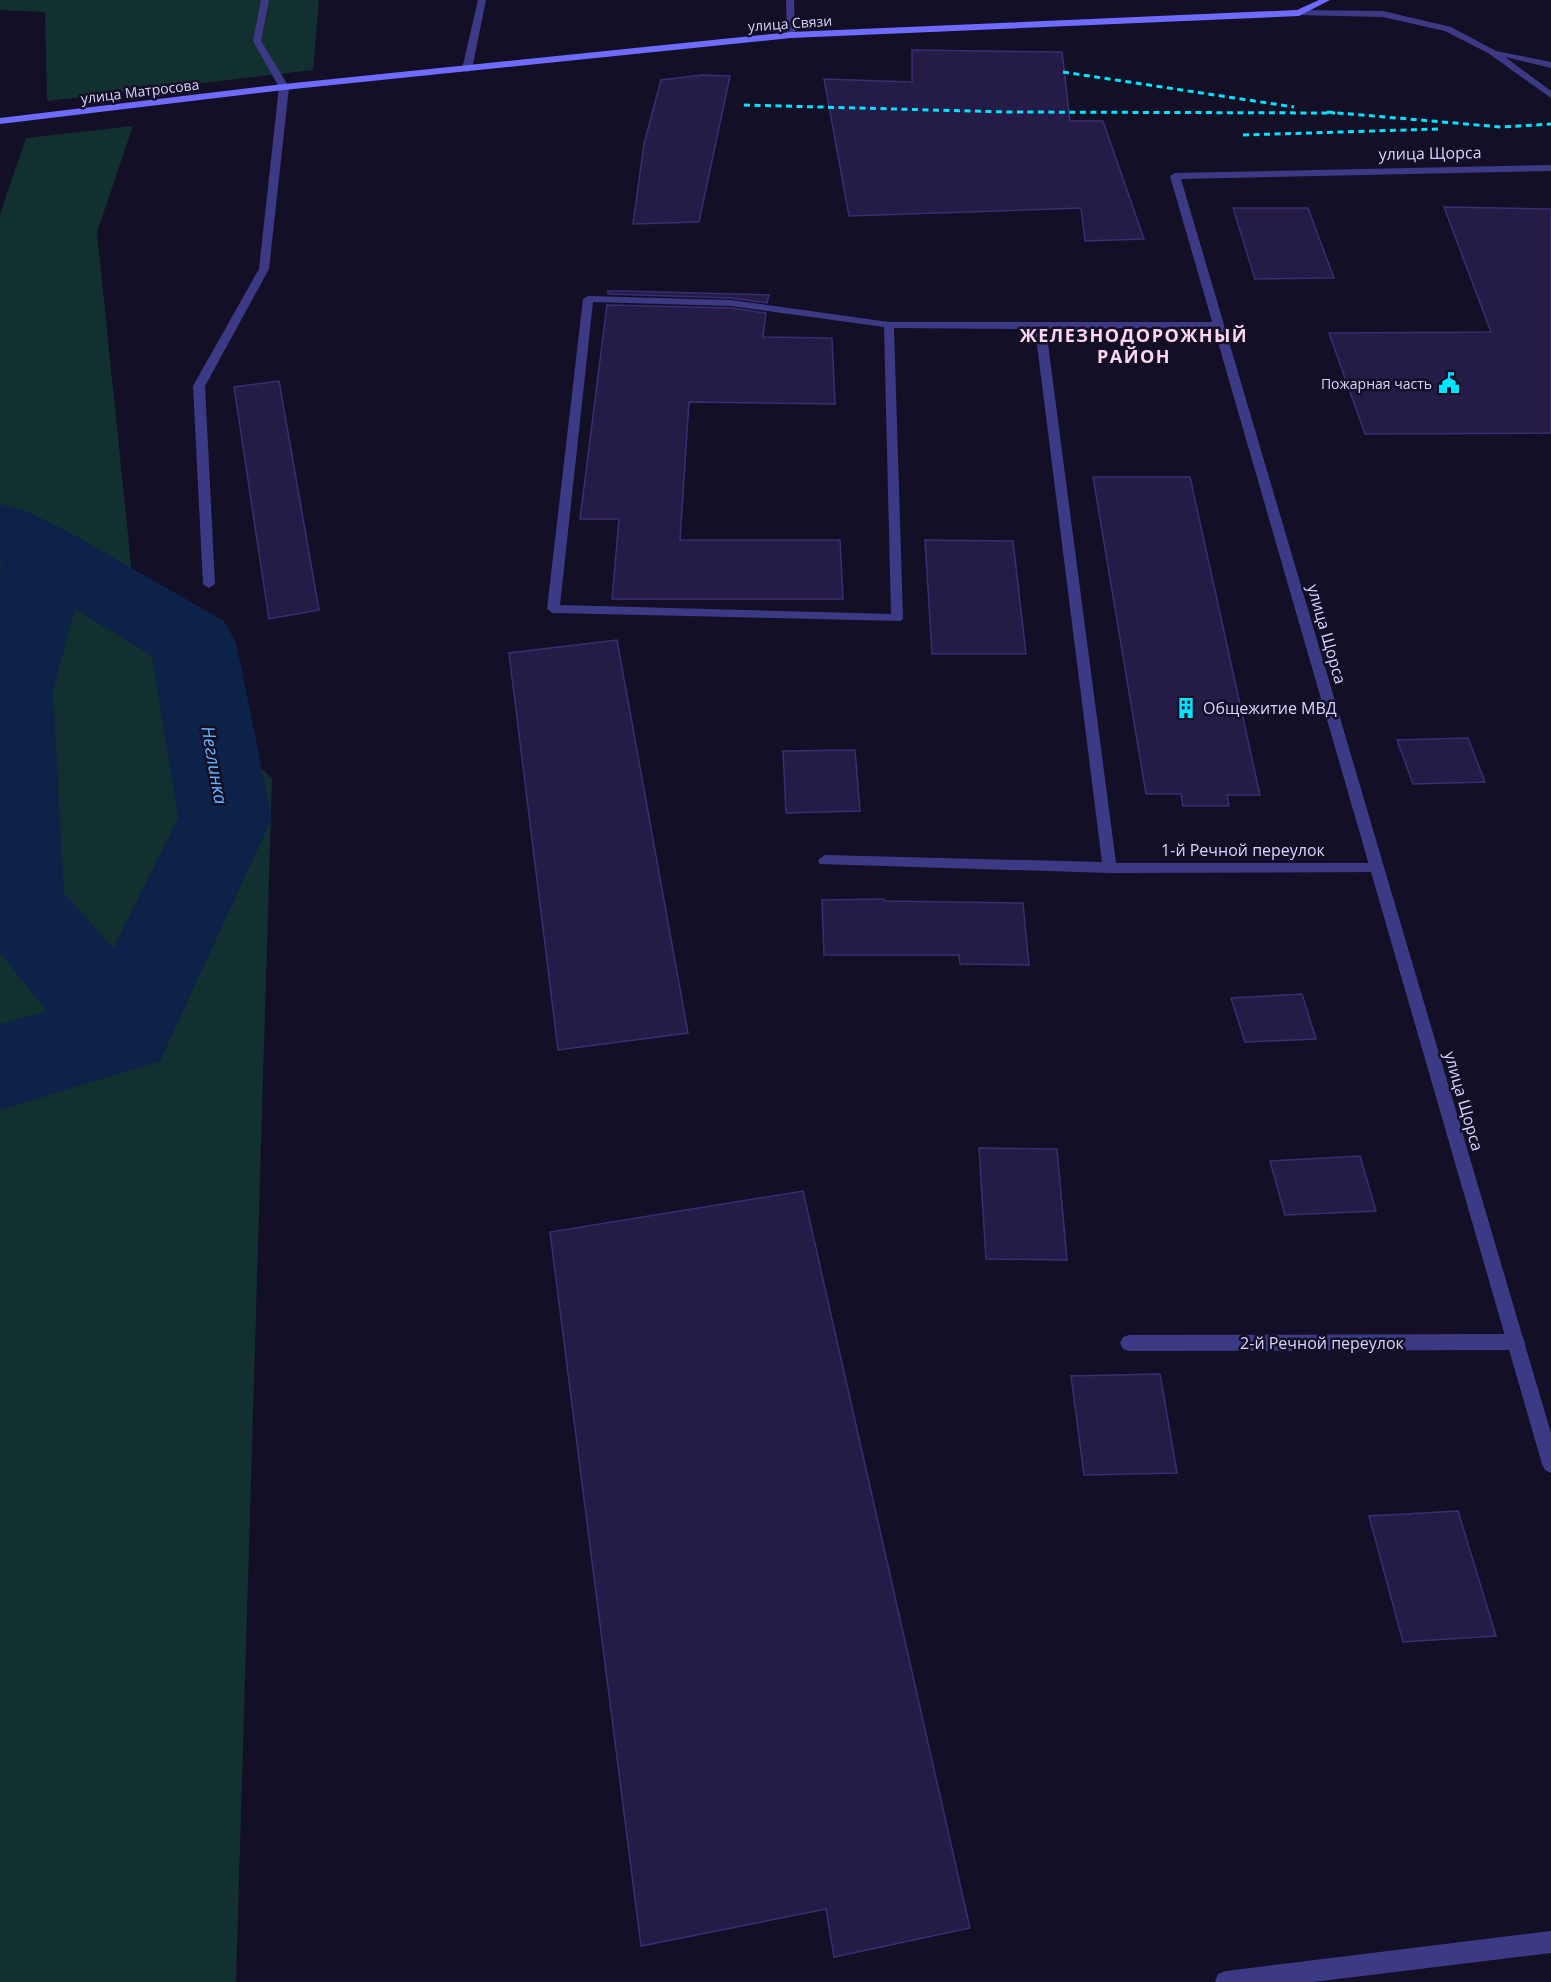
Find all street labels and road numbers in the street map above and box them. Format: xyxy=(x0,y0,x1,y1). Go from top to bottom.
street label: улица Связи xyxy=(747,11,833,35)
street label: улица Матросова xyxy=(80,74,200,108)
street label: улица Щорса xyxy=(1378,141,1482,165)
street label: улица Щорса xyxy=(1302,581,1352,687)
street label: 1-й Речной переулок xyxy=(1161,839,1326,861)
street label: улица Щорса xyxy=(1439,1048,1489,1154)
street label: 2-й Речной переулок xyxy=(1240,1332,1405,1354)

